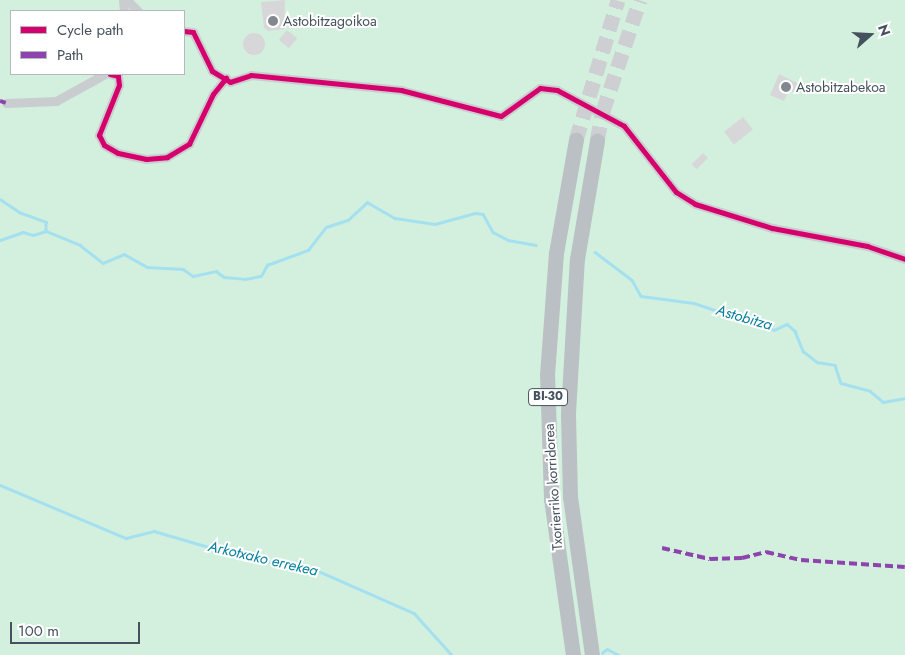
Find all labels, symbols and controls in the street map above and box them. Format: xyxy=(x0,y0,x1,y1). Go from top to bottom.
legend xyxy=(10,10,185,75)
north arrow xyxy=(845,10,895,60)
place label: Astobitzagoikoa xyxy=(283,13,377,29)
marker: Astobitzagoikoa xyxy=(267,15,279,27)
text: Cycle path xyxy=(57,19,124,41)
text: N xyxy=(873,22,895,39)
text: Path xyxy=(57,44,83,66)
place label: Astobitzabekoa xyxy=(796,79,886,95)
marker: Astobitzabekoa xyxy=(780,81,792,93)
water label: Astobitza xyxy=(714,301,774,335)
road number: BI-30 xyxy=(528,388,568,407)
street label: Txorierriko korridorea xyxy=(540,423,566,551)
water label: Arkotxako errekea xyxy=(206,538,320,580)
scale bar xyxy=(12,612,142,644)
text: 100 m xyxy=(18,620,59,642)

